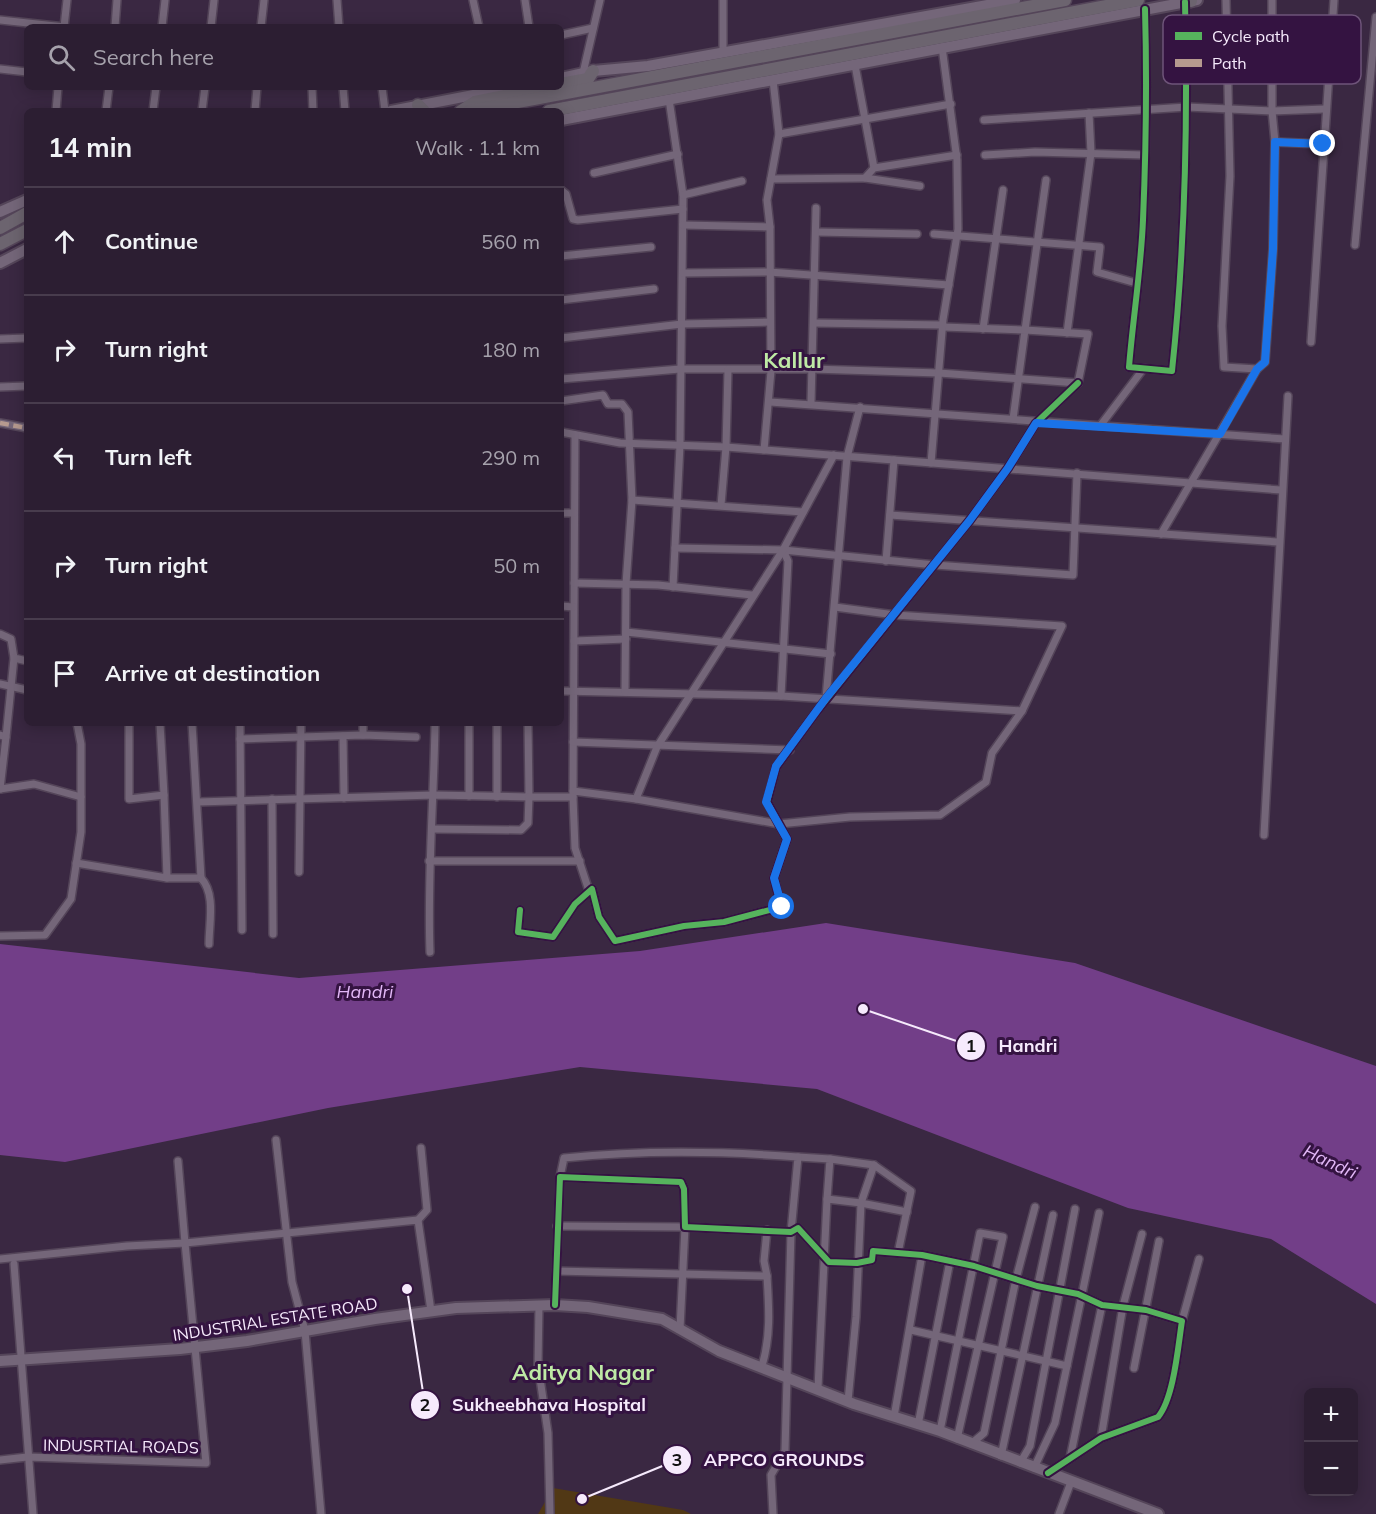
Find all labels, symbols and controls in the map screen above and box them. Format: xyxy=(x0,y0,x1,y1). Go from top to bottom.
legend xyxy=(1163,15,1361,84)
search box xyxy=(24,24,564,90)
text: Cycle path xyxy=(1212,26,1290,46)
icon: search xyxy=(45,41,78,74)
text: Search here xyxy=(93,43,214,71)
text: Path xyxy=(1212,53,1247,73)
route end xyxy=(1309,130,1335,156)
text: 14 min xyxy=(48,131,132,164)
text: Walk · 1.1 km xyxy=(415,135,540,160)
icon: ahead xyxy=(48,225,81,258)
text: Continue xyxy=(105,227,198,255)
text: 560 m xyxy=(481,229,540,254)
icon: right xyxy=(48,333,81,366)
text: Turn right xyxy=(105,335,208,363)
text: 180 m xyxy=(481,337,540,362)
district label: Kallur xyxy=(763,346,825,374)
icon: left xyxy=(48,441,81,474)
text: Turn left xyxy=(105,443,192,471)
text: 290 m xyxy=(481,445,540,470)
icon: right xyxy=(48,549,81,582)
text: Turn right xyxy=(105,551,208,579)
text: 50 m xyxy=(493,553,540,578)
icon: arrive xyxy=(48,657,81,690)
text: Arrive at destination xyxy=(105,659,320,687)
route start xyxy=(768,893,794,919)
water label: Handri xyxy=(337,980,394,1003)
callout: Handri xyxy=(956,1028,1069,1064)
text: 1 xyxy=(966,1034,976,1057)
text: Handri xyxy=(999,1034,1057,1057)
water label: Handri xyxy=(1300,1139,1361,1184)
street label: INDUSTRIAL ESTATE ROAD xyxy=(171,1293,379,1345)
district label: Aditya Nagar xyxy=(512,1358,654,1386)
callout: Sukheebhava Hospital xyxy=(410,1387,658,1423)
map controls xyxy=(1304,1388,1358,1496)
button: + xyxy=(1304,1388,1358,1442)
text: 2 xyxy=(420,1393,430,1416)
text: Sukheebhava Hospital xyxy=(452,1393,646,1416)
street label: INDUSRTIAL ROADS xyxy=(43,1435,199,1457)
callout: APPCO GROUNDS xyxy=(662,1442,877,1478)
button: − xyxy=(1304,1442,1358,1496)
text: 3 xyxy=(672,1448,682,1471)
text: APPCO GROUNDS xyxy=(704,1448,864,1471)

